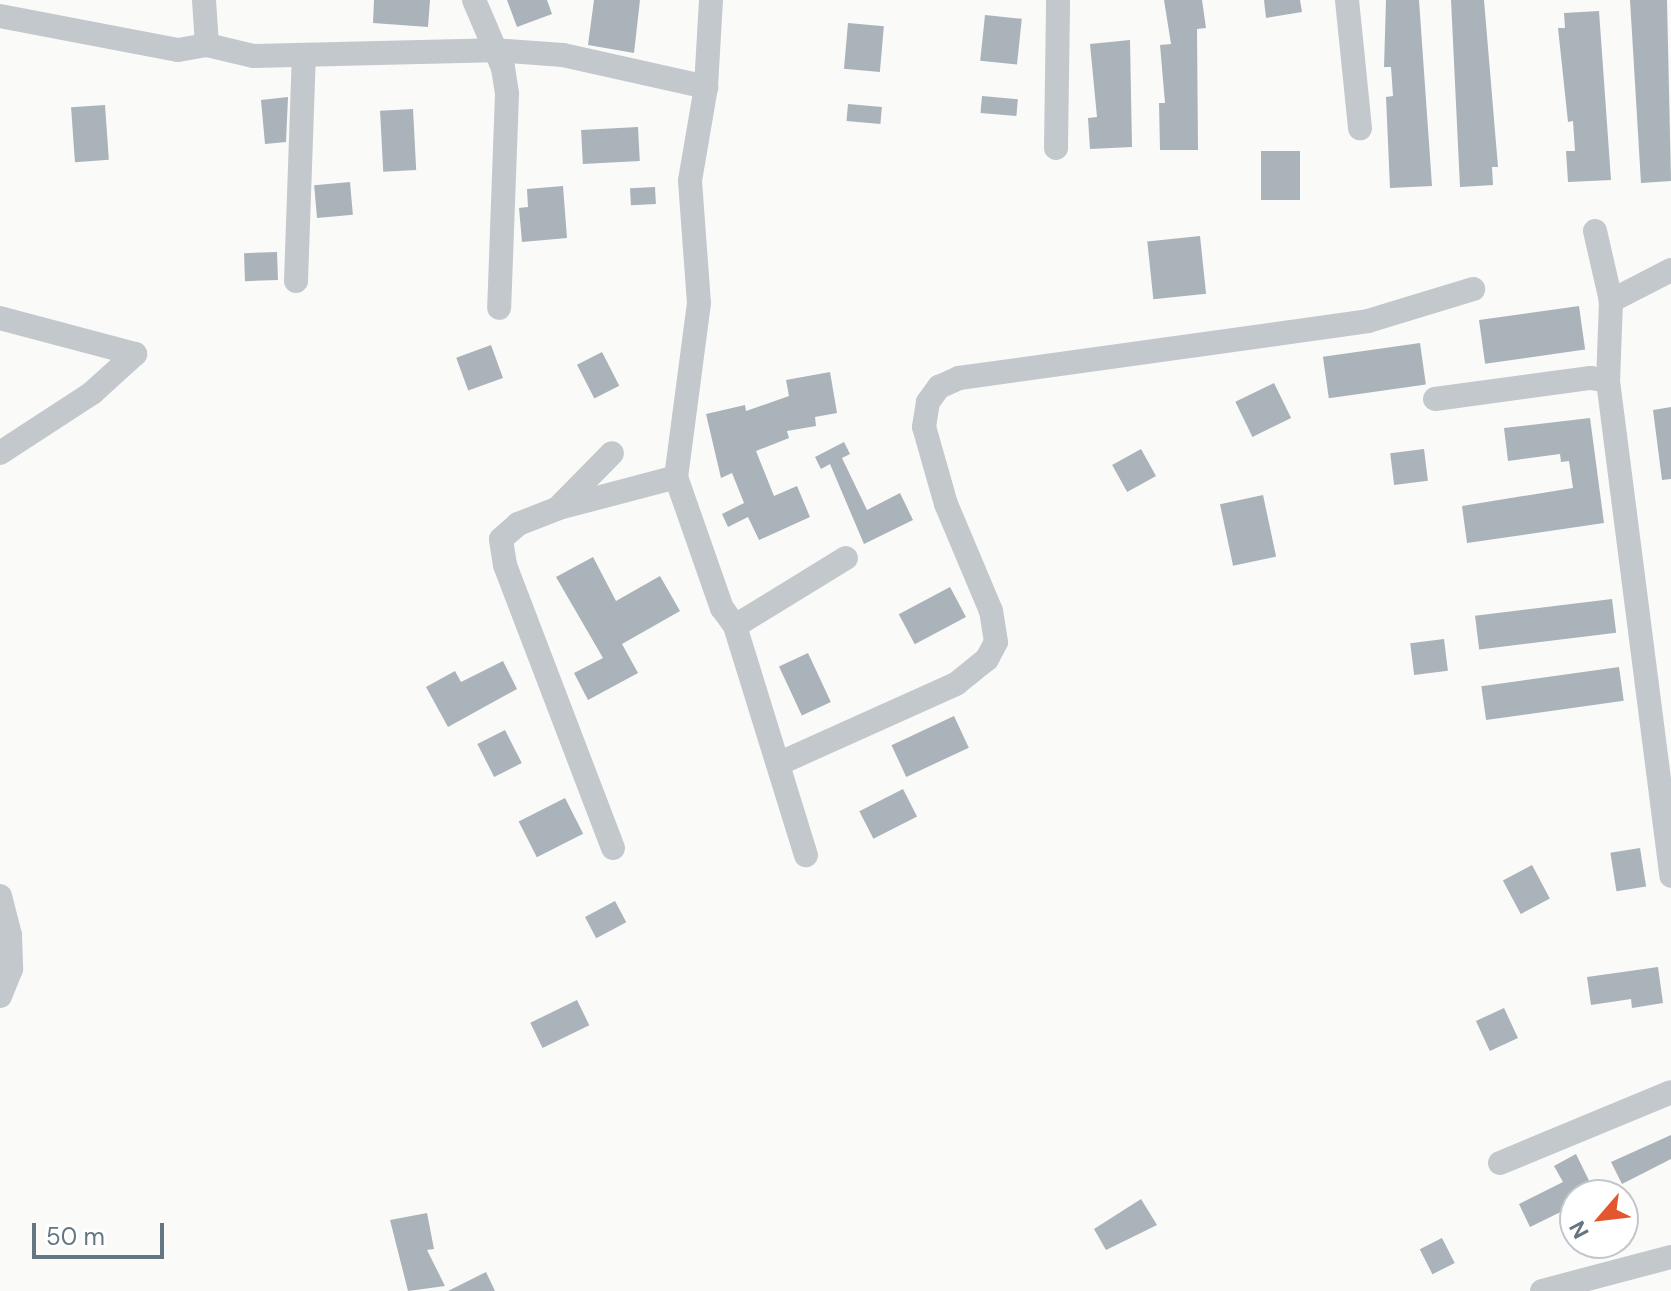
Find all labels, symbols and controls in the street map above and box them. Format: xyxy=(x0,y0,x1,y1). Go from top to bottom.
north arrow xyxy=(1559,1179,1639,1259)
scale bar xyxy=(36,1207,168,1257)
text: N xyxy=(1563,1216,1596,1243)
text: 50 m xyxy=(46,1221,105,1252)

